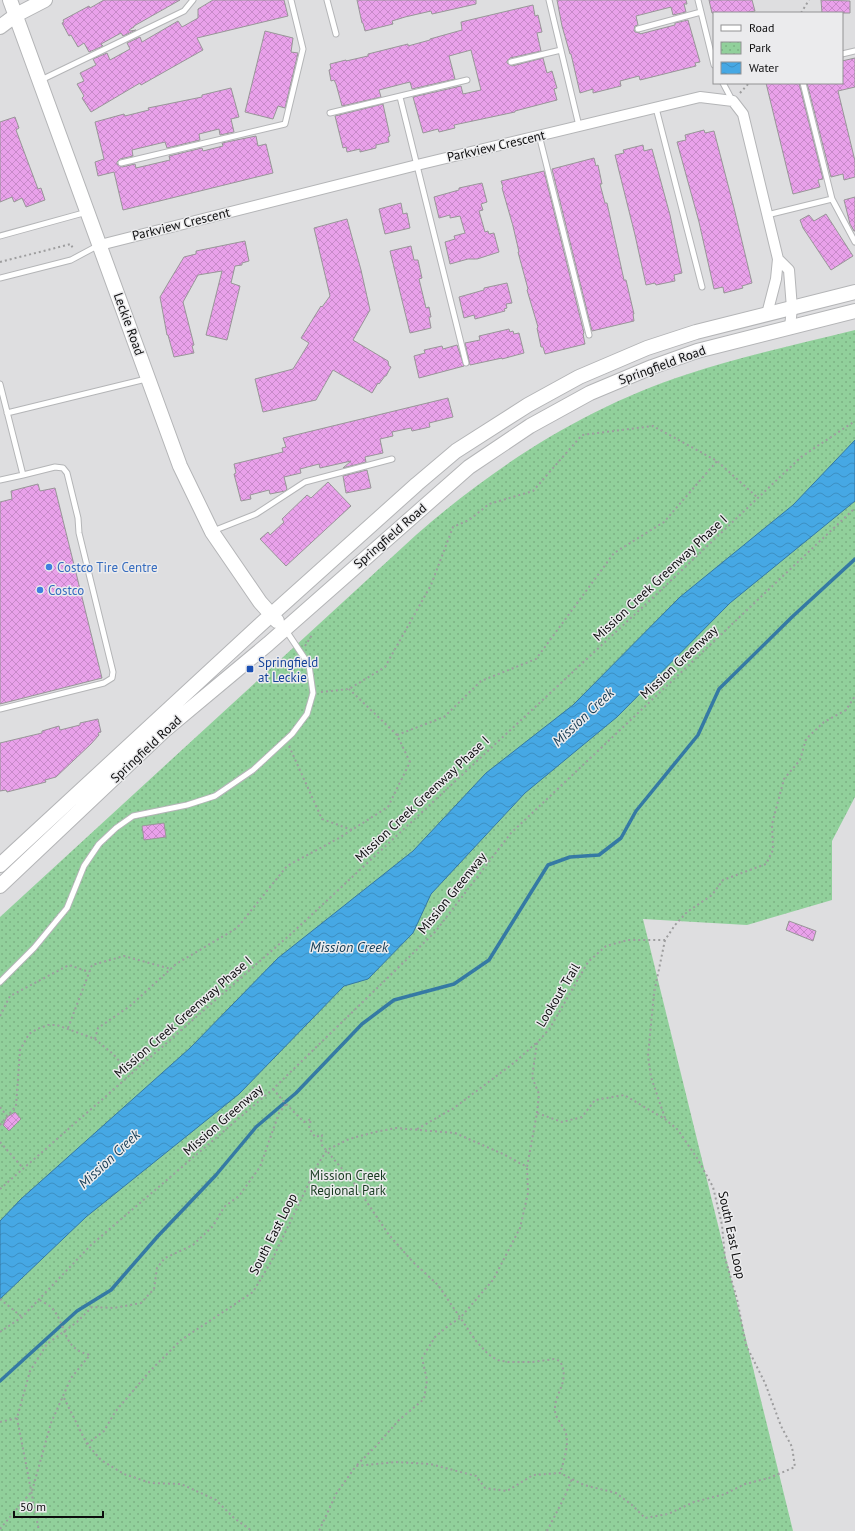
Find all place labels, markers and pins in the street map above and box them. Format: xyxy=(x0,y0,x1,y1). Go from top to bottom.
place label: Costco Tire Centre xyxy=(57,559,158,576)
marker: Costco Tire Centre xyxy=(44,562,54,572)
place label: Costco xyxy=(48,582,84,599)
marker: Costco xyxy=(35,585,45,595)
place label: Springfield at Leckie xyxy=(258,654,318,686)
marker: Springfield at Leckie xyxy=(245,664,255,674)

